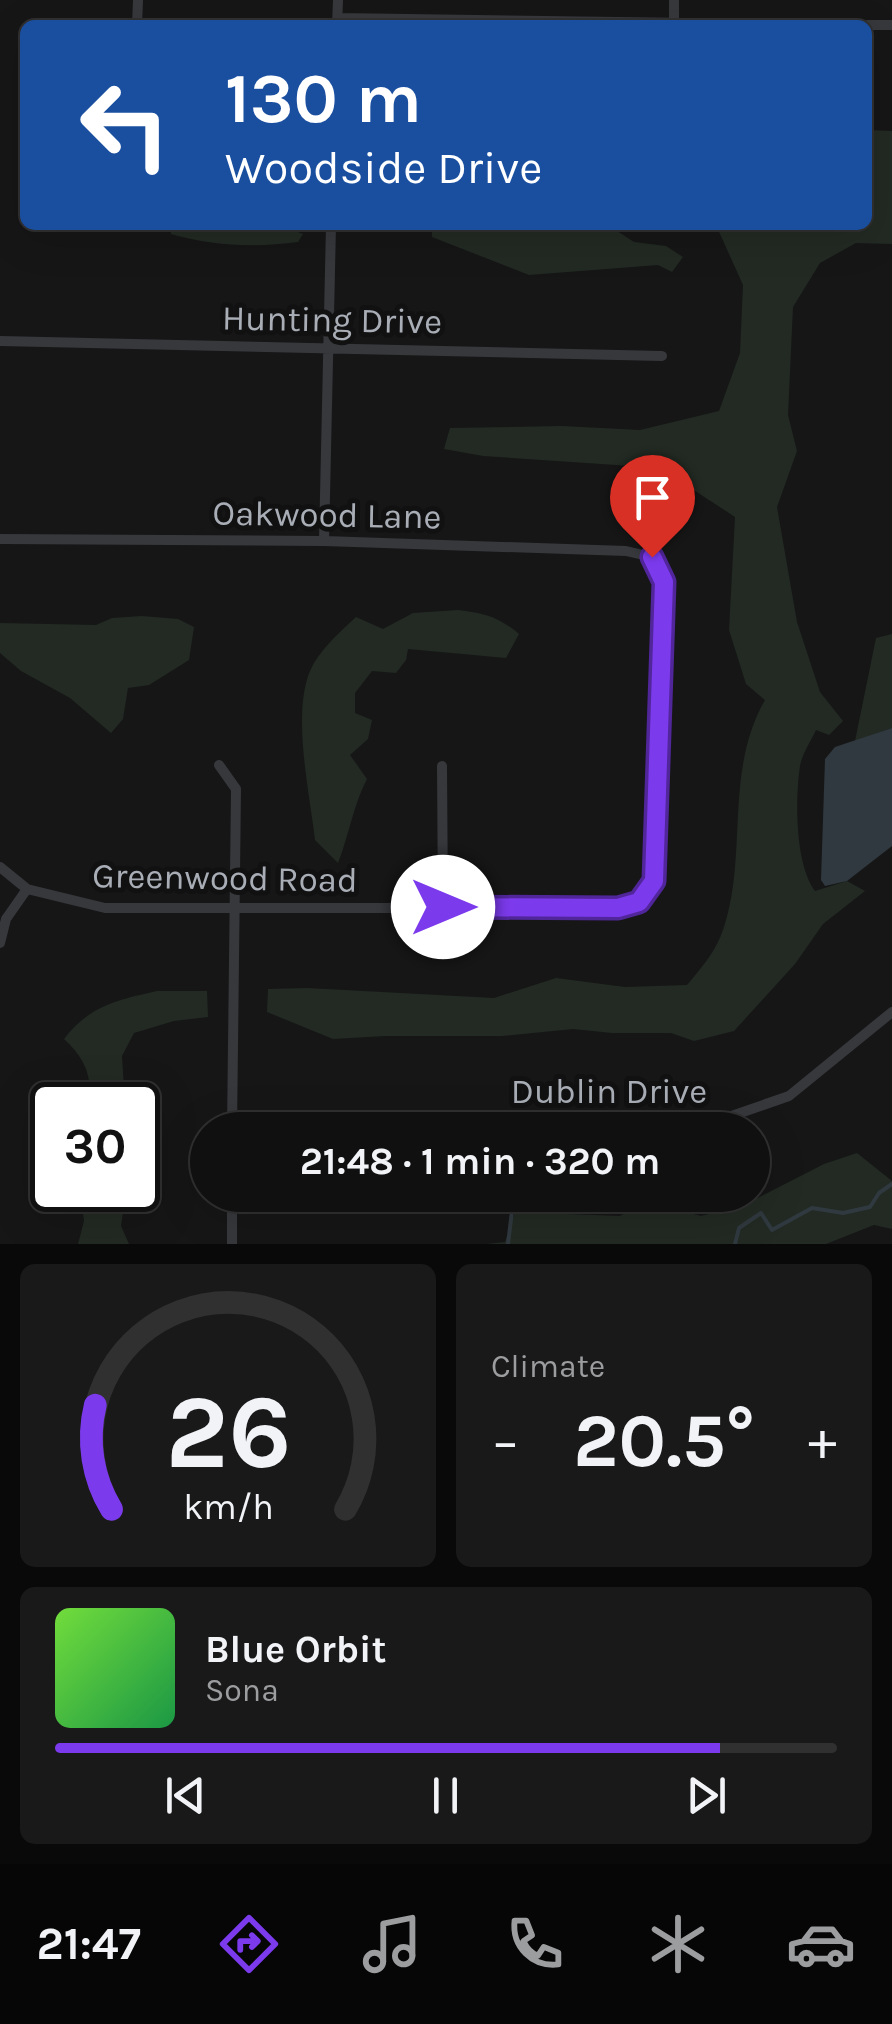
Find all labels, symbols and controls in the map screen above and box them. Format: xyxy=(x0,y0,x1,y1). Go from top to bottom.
text: 130 m xyxy=(225,58,422,140)
icon: left xyxy=(60,60,190,190)
text: Woodside Drive xyxy=(225,142,542,194)
street label: Hunting Drive xyxy=(222,298,442,342)
pin xyxy=(610,455,695,558)
icon: arrive xyxy=(625,470,680,525)
street label: Oakwood Lane xyxy=(212,493,442,537)
street label: Greenwood Road xyxy=(92,855,358,901)
position arrow xyxy=(391,855,495,959)
street label: Dublin Drive xyxy=(511,1071,707,1112)
speed limit sign: 30 xyxy=(30,1082,160,1212)
text: 21:48 · 1 min · 320 m xyxy=(300,1139,660,1184)
text: Climate xyxy=(491,1348,605,1385)
text: 26 xyxy=(165,1372,291,1493)
text: 20.5° xyxy=(573,1397,755,1485)
text: − xyxy=(491,1409,520,1473)
text: + xyxy=(808,1409,837,1473)
text: km/h xyxy=(183,1486,273,1528)
text: Blue Orbit xyxy=(205,1627,386,1672)
text: Sona xyxy=(205,1672,279,1709)
icon: previous xyxy=(158,1768,213,1823)
icon: pause xyxy=(418,1768,473,1823)
icon: next xyxy=(679,1768,734,1823)
icon: directions xyxy=(214,1909,284,1979)
icon: music xyxy=(357,1909,427,1979)
icon: phone xyxy=(500,1909,570,1979)
icon: climate xyxy=(643,1909,713,1979)
icon: car xyxy=(786,1909,856,1979)
text: 21:47 xyxy=(36,1918,141,1970)

